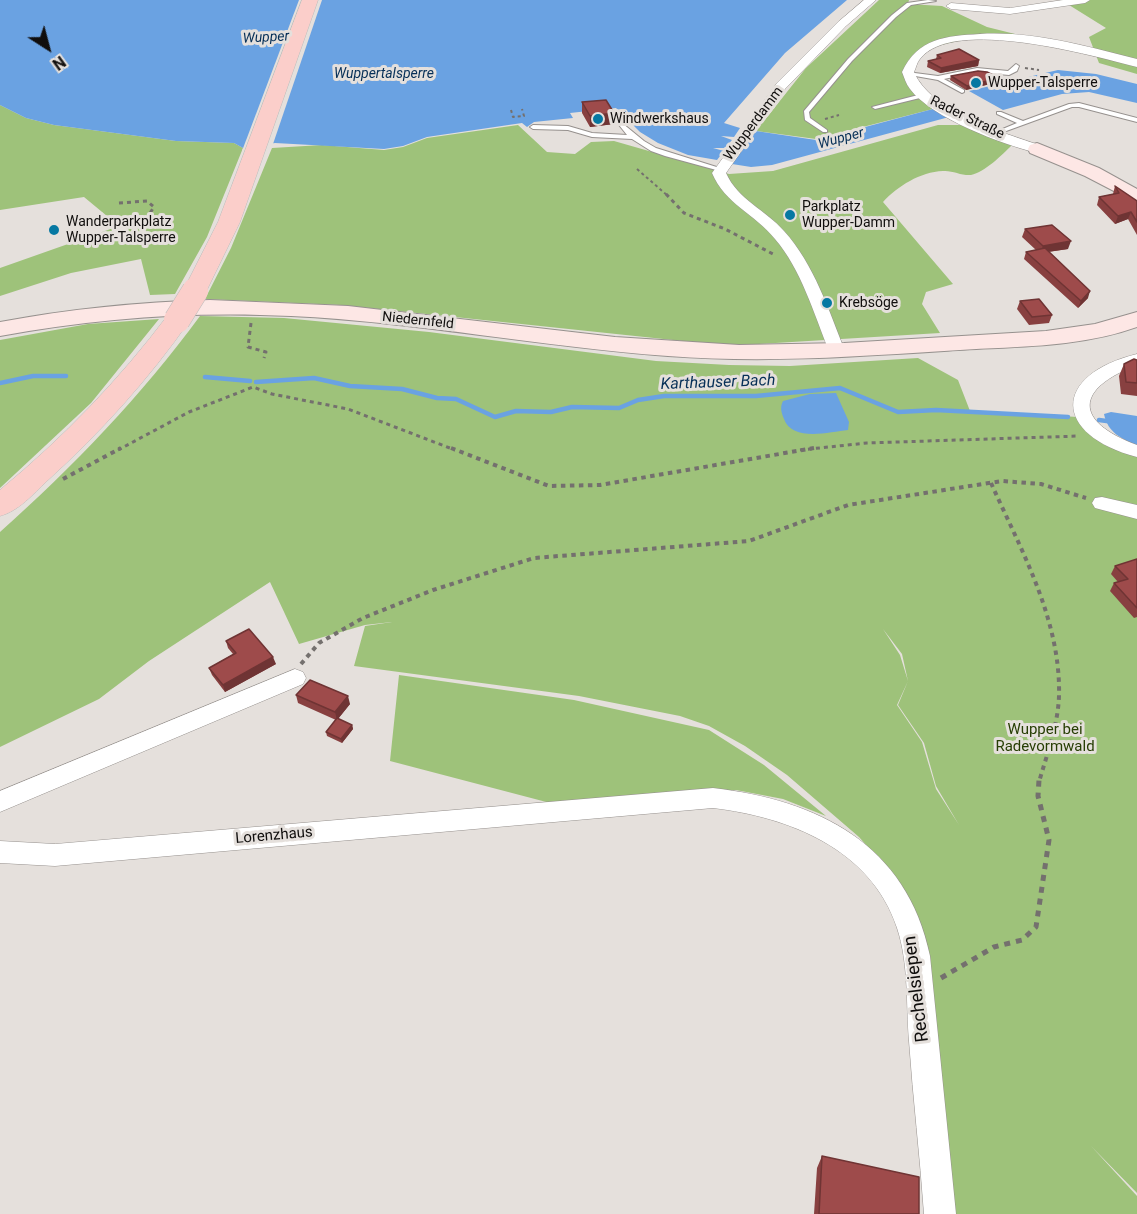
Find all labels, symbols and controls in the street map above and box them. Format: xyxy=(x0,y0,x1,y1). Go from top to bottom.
north arrow xyxy=(18,18,78,78)
water label: Wupper xyxy=(242,28,290,48)
text: N xyxy=(49,52,69,74)
water label: Wuppertalsperre xyxy=(334,66,434,82)
place label: Wupper-Talsperre xyxy=(988,75,1098,91)
marker: Wupper-Talsperre xyxy=(969,76,983,90)
street label: Wupperdamm xyxy=(721,84,787,164)
street label: Rader Straße xyxy=(927,93,1007,143)
place label: Windwerkshaus xyxy=(610,111,709,127)
marker: Windwerkshaus xyxy=(591,112,605,126)
water label: Wupper xyxy=(816,125,866,153)
place label: Parkplatz Wupper-Damm xyxy=(802,199,895,232)
marker: Parkplatz Wupper-Damm xyxy=(783,208,797,222)
place label: Wanderparkplatz Wupper-Talsperre xyxy=(66,214,176,246)
marker: Wanderparkplatz Wupper-Talsperre xyxy=(47,223,61,237)
place label: Krebsöge xyxy=(839,295,898,311)
marker: Krebsöge xyxy=(820,296,834,310)
street label: Niedernfeld xyxy=(381,309,455,333)
water label: Karthauser Bach xyxy=(660,371,776,395)
park label: Wupper bei Radevormwald xyxy=(995,721,1095,756)
street label: Lorenzhaus xyxy=(235,824,313,848)
street label: Rechelsiepen xyxy=(900,935,934,1043)

